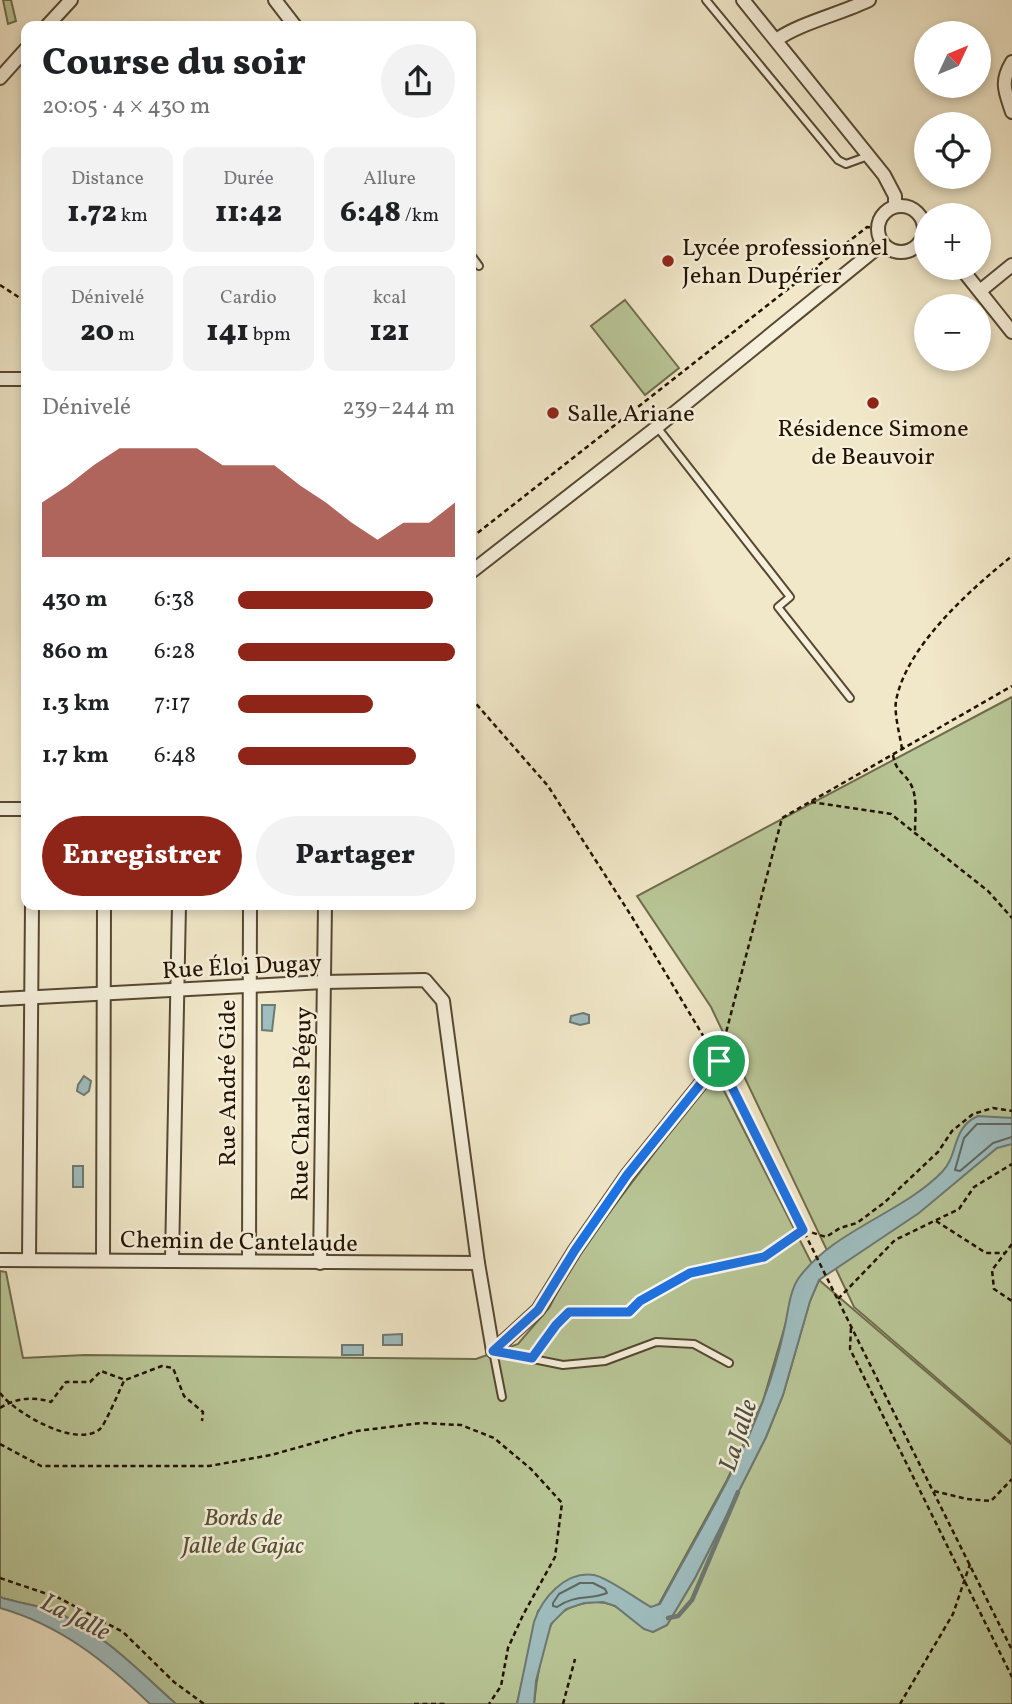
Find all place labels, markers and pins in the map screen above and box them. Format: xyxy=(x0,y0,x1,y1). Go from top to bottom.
place label: Lycée professionnel Jehan Dupérier xyxy=(682,232,889,294)
marker: Lycée professionnel Jehan Dupérier xyxy=(660,253,676,269)
marker: Résidence Simone de Beauvoir xyxy=(865,395,881,411)
place label: Salle Ariane xyxy=(567,398,695,432)
marker: Salle Ariane xyxy=(545,405,561,421)
place label: Résidence Simone de Beauvoir xyxy=(777,413,969,475)
pin xyxy=(689,1031,749,1091)

